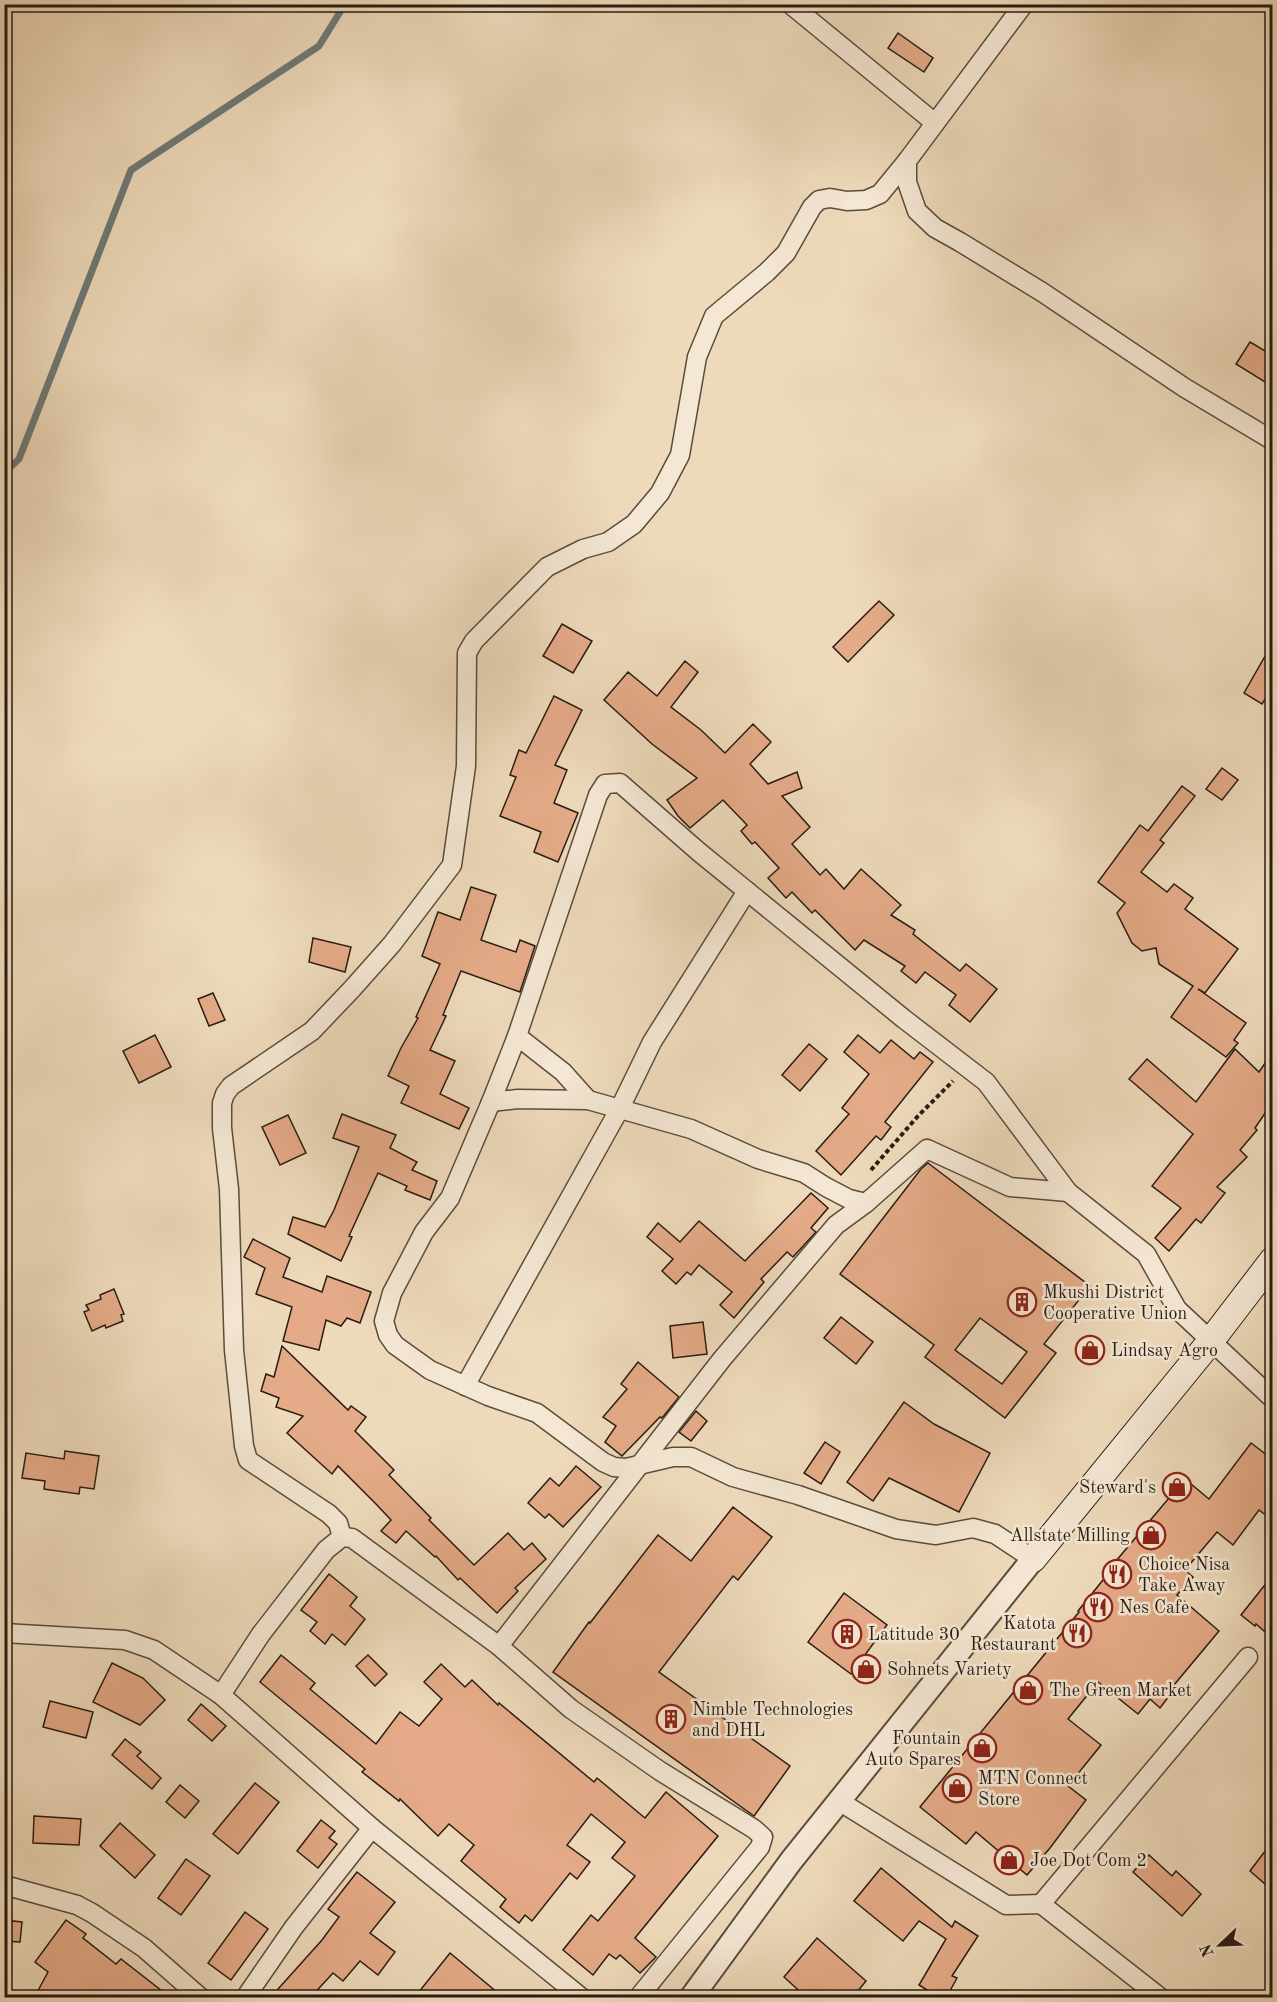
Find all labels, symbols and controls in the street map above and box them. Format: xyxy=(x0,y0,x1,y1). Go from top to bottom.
place label: Mkushi District Cooperative Union xyxy=(1043,1284,1187,1323)
building icon: Mkushi District Cooperative Union xyxy=(1006,1286,1038,1318)
shop icon: Lindsay Agro xyxy=(1074,1334,1106,1366)
place label: Lindsay Agro xyxy=(1111,1342,1218,1360)
shop icon: Steward's xyxy=(1161,1471,1193,1503)
place label: Steward's xyxy=(1079,1479,1156,1497)
shop icon: Allstate Milling xyxy=(1135,1519,1167,1551)
place label: Allstate Milling xyxy=(1010,1527,1130,1545)
place label: Choice Nisa Take Away xyxy=(1138,1556,1230,1595)
restaurant icon: Choice Nisa Take Away xyxy=(1101,1558,1133,1590)
restaurant icon: Nes Cafe xyxy=(1082,1591,1114,1623)
place label: Nes Cafe xyxy=(1119,1599,1189,1617)
place label: Katota Restaurant xyxy=(970,1615,1056,1654)
restaurant icon: Katota Restaurant xyxy=(1061,1617,1093,1649)
building icon: Latitude 30 xyxy=(831,1618,863,1650)
place label: Latitude 30 xyxy=(868,1626,960,1644)
shop icon: Sohnets Variety xyxy=(850,1653,882,1685)
place label: Sohnets Variety xyxy=(887,1661,1012,1679)
shop icon: The Green Market xyxy=(1012,1674,1044,1706)
place label: The Green Market xyxy=(1049,1682,1192,1700)
place label: Nimble Technologies and DHL xyxy=(692,1701,853,1740)
building icon: Nimble Technologies and DHL xyxy=(655,1703,687,1735)
place label: Fountain Auto Spares xyxy=(865,1730,961,1769)
shop icon: Fountain Auto Spares xyxy=(966,1732,998,1764)
place label: MTN Connect Store xyxy=(978,1770,1088,1809)
shop icon: MTN Connect Store xyxy=(941,1772,973,1804)
shop icon: Joe Dot Com 2 xyxy=(993,1844,1025,1876)
place label: Joe Dot Com 2 xyxy=(1030,1852,1147,1870)
north arrow xyxy=(1190,1915,1250,1975)
text: N xyxy=(1198,1941,1218,1959)

